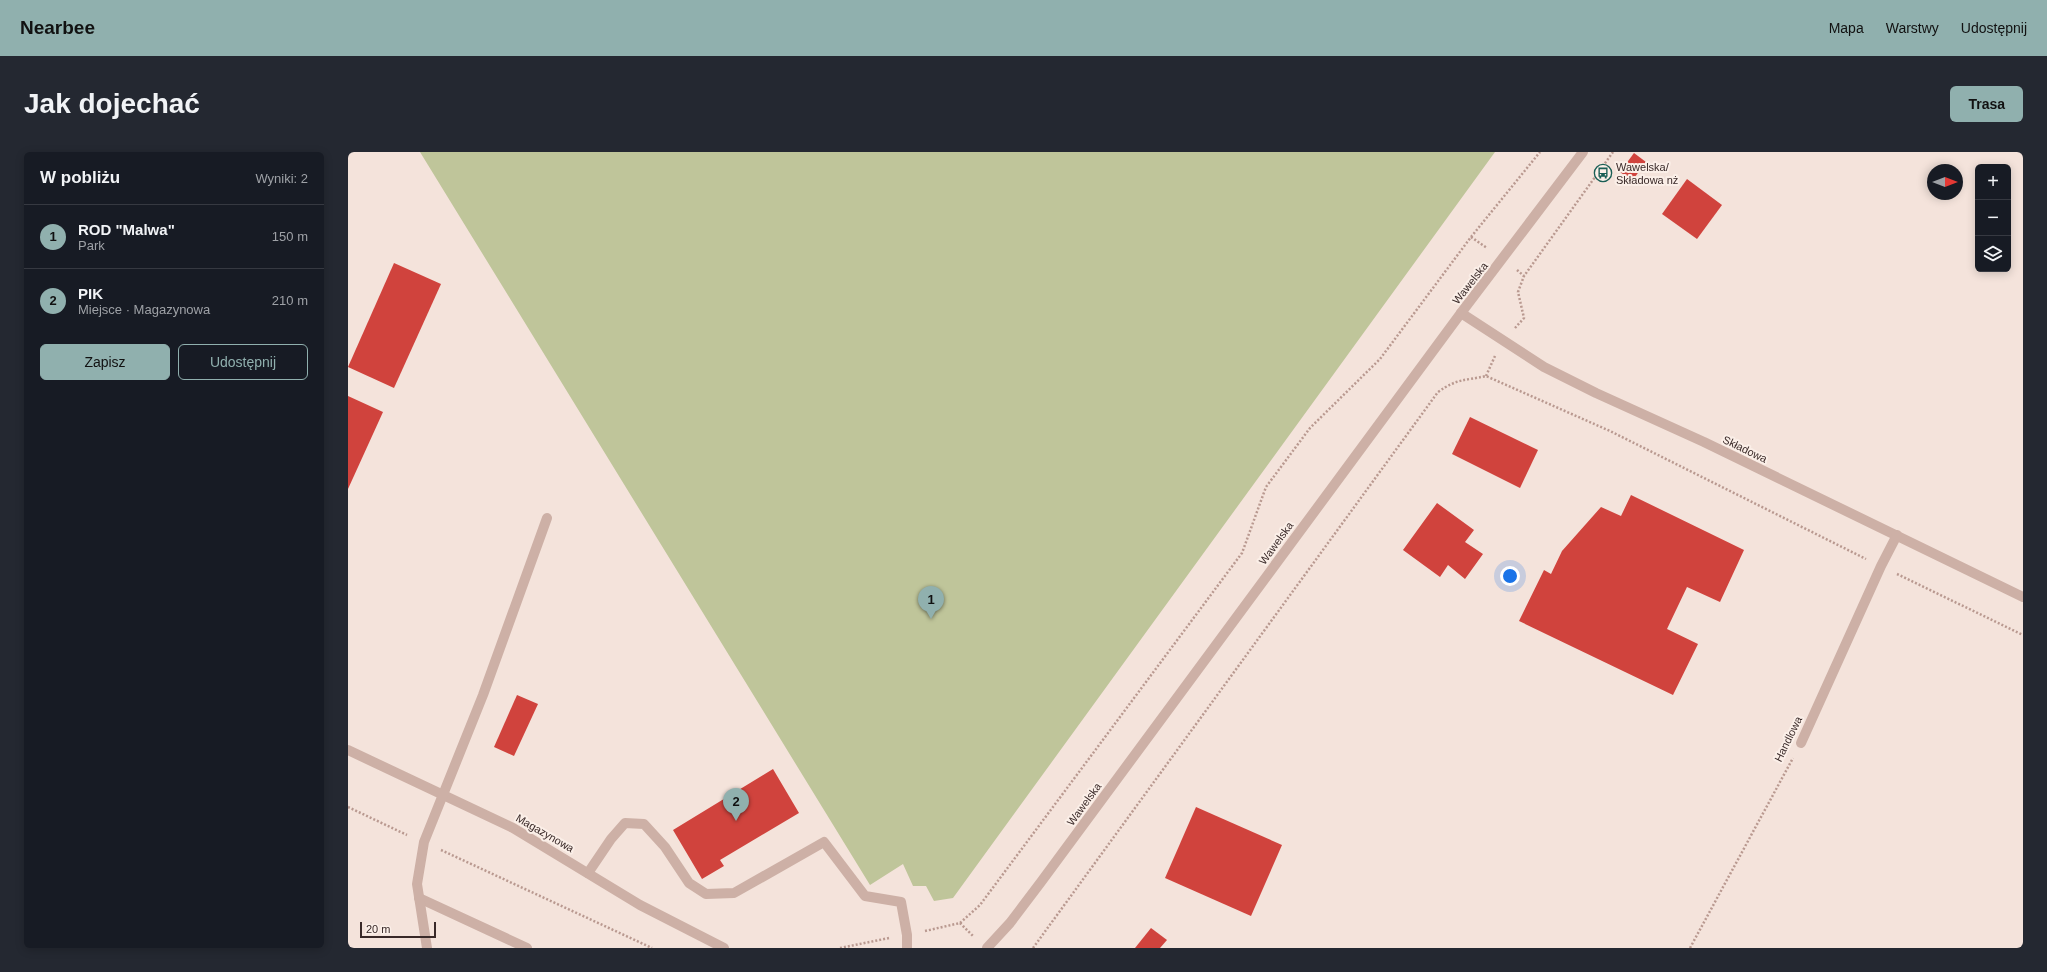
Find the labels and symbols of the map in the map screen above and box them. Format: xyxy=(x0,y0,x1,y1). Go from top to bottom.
place label: Wawelska/ Składowa nż xyxy=(1616,161,1678,186)
bus stop icon: Wawelska/ Składowa nż xyxy=(1593,163,1613,183)
north arrow xyxy=(1927,164,1963,200)
street label: Wawelska xyxy=(1450,259,1491,306)
street label: Składowa xyxy=(1721,433,1770,465)
street label: Wawelska xyxy=(1257,519,1296,567)
your location xyxy=(1500,566,1520,586)
pin: 1 xyxy=(918,586,944,619)
street label: Handlowa xyxy=(1772,714,1805,764)
street label: Wawelska xyxy=(1065,780,1104,828)
pin: 2 xyxy=(723,788,749,821)
street label: Magazynowa xyxy=(514,812,577,855)
scale bar xyxy=(360,920,436,939)

